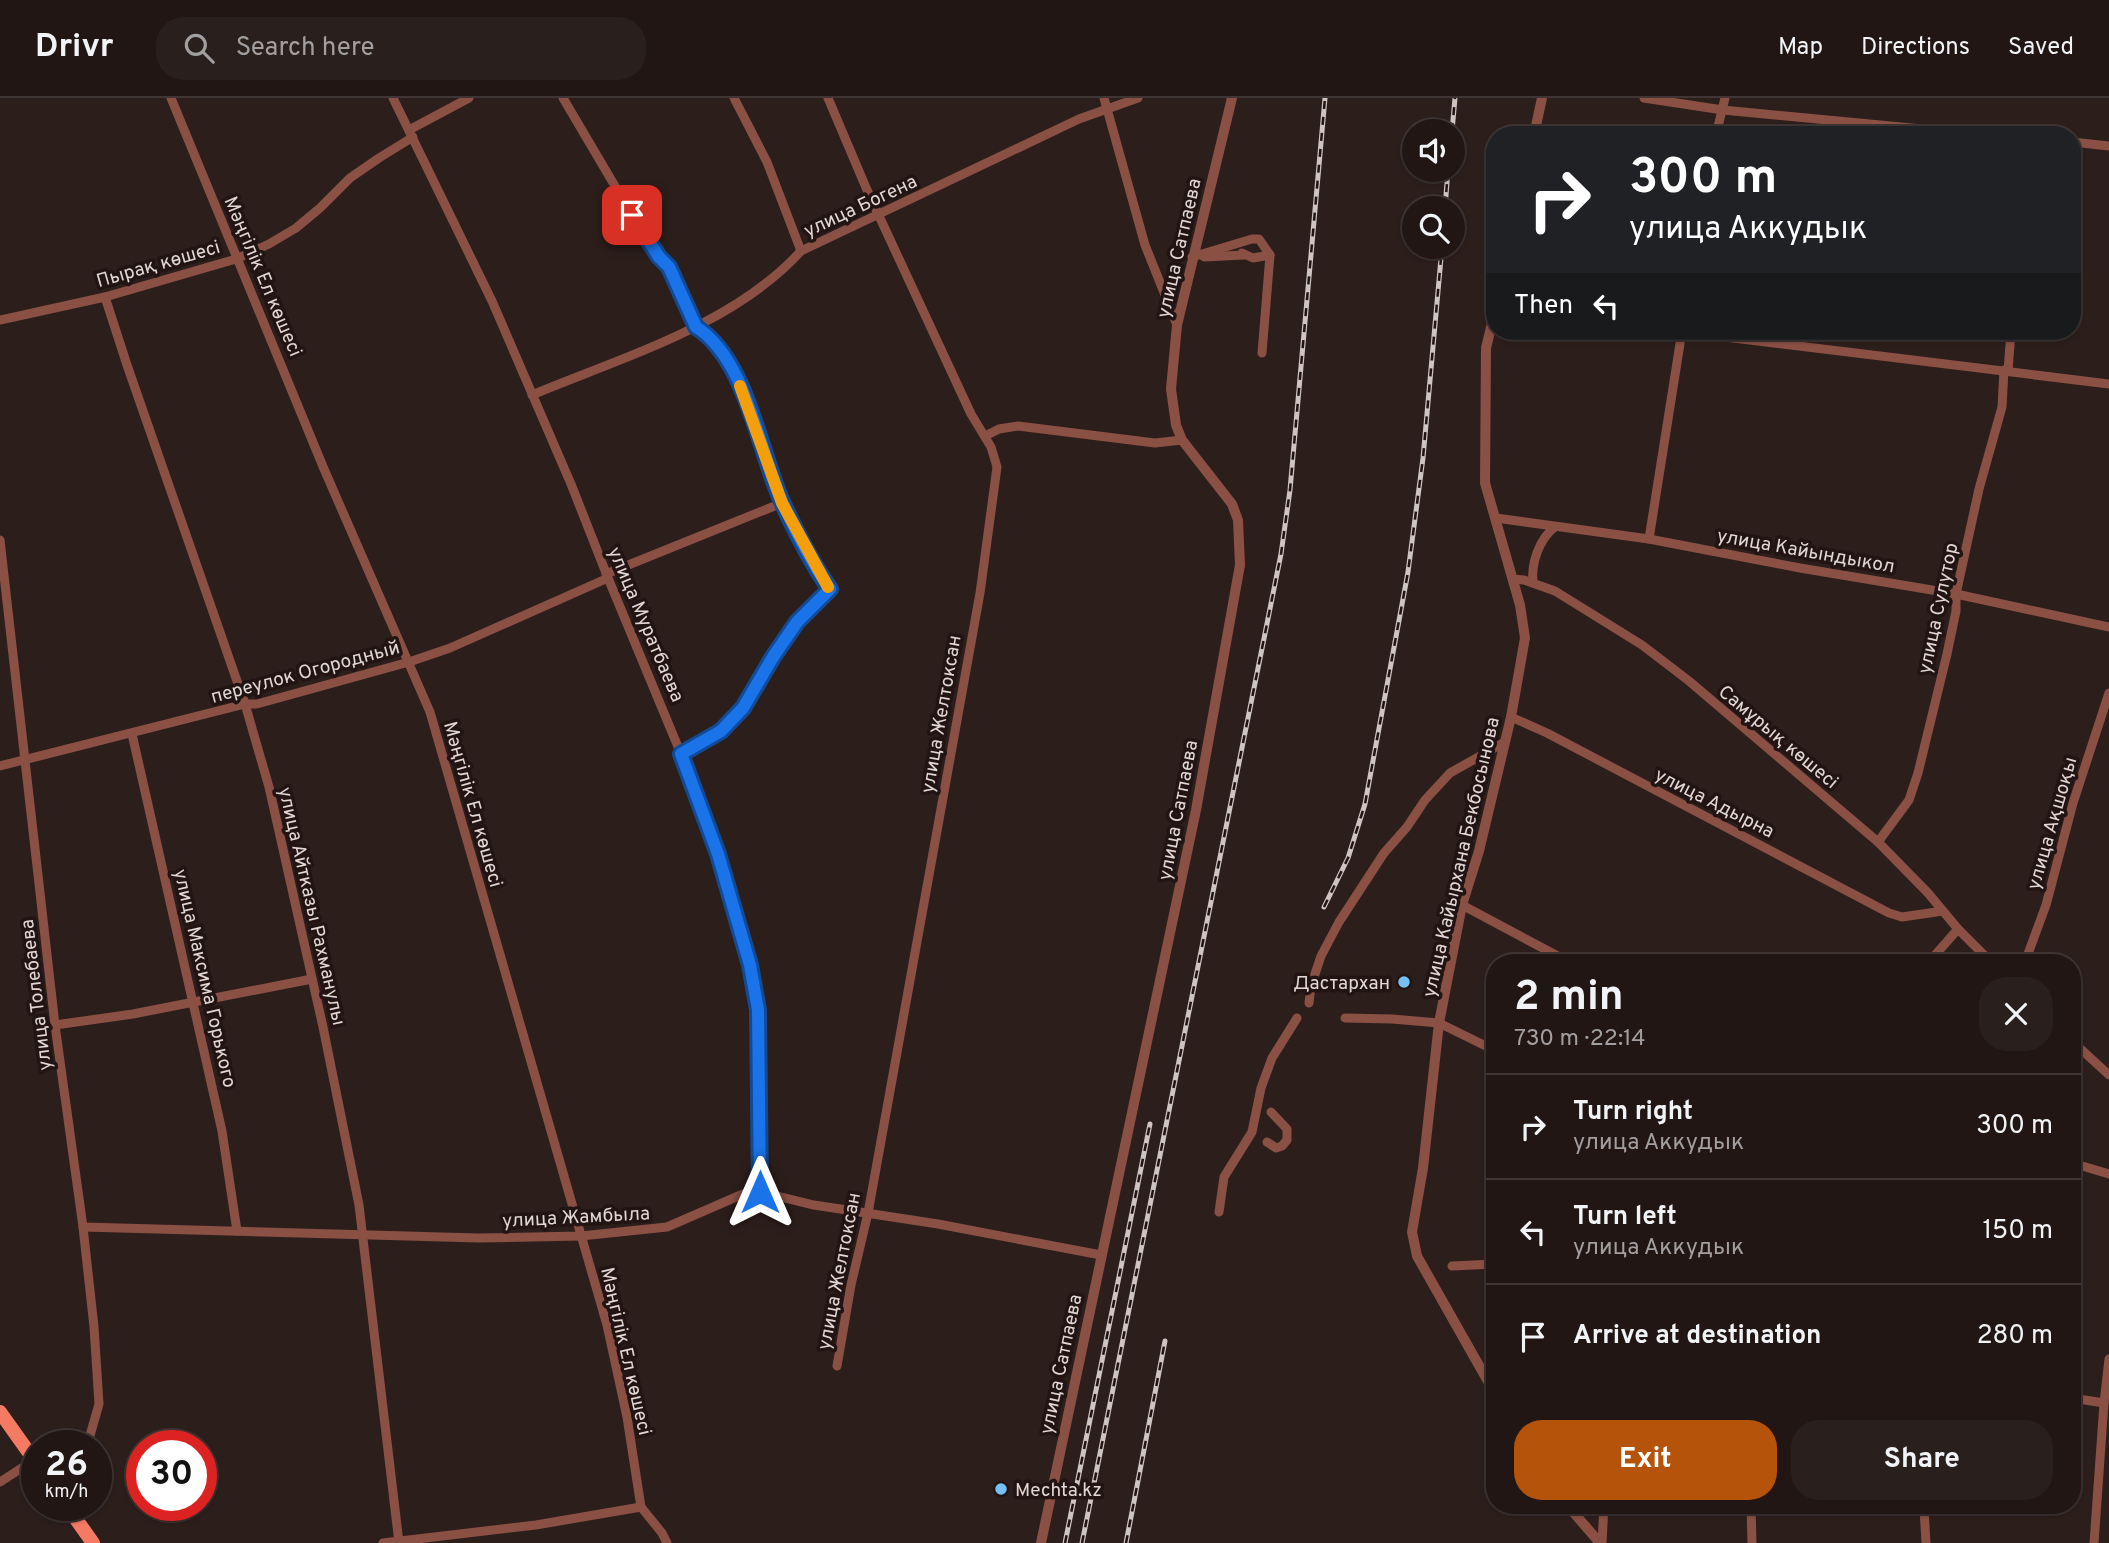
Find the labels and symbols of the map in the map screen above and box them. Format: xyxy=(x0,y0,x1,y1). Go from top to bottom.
street label: улица Богена xyxy=(800,170,921,244)
street label: улица Сатпаева xyxy=(1152,176,1208,321)
pin xyxy=(602,185,662,245)
street label: Мәңгілік Ел көшесі xyxy=(218,193,307,360)
street label: Пырақ көшесі xyxy=(94,236,223,294)
street label: улица Кайындыкол xyxy=(1715,525,1896,579)
street label: улица Сулутор xyxy=(1913,541,1965,676)
street label: улица Муратбаева xyxy=(602,544,689,706)
street label: улица Желтоксан xyxy=(916,634,968,795)
street label: переулок Огородный xyxy=(208,636,403,710)
street label: Самұрық көшесі xyxy=(1713,680,1843,795)
street label: улица Кайырхана Бекбосынова xyxy=(1418,715,1506,1000)
street label: Мәңгілік Ел көшесі xyxy=(437,719,507,890)
street label: улица Сатпаева xyxy=(1154,738,1204,883)
street label: улица Ақшоқы xyxy=(2023,754,2083,893)
street label: улица Адырна xyxy=(1650,763,1778,844)
street label: улица Айтказы Рахманулы xyxy=(272,785,350,1028)
street label: улица Максима Горького xyxy=(167,867,241,1090)
street label: улица Толебаева xyxy=(16,918,58,1072)
place label: Дастархан xyxy=(1293,972,1390,996)
marker: Дастархан xyxy=(1396,974,1412,990)
position arrow xyxy=(723,1155,797,1229)
street label: улица Желтоксан xyxy=(813,1191,867,1352)
street label: улица Жамбыла xyxy=(502,1202,650,1234)
street label: Мәңгілік Ел көшесі xyxy=(594,1265,656,1438)
street label: улица Сатпаева xyxy=(1035,1292,1089,1437)
speed limit sign: 30 xyxy=(126,1430,217,1521)
place label: Mechta.kz xyxy=(1015,1479,1102,1503)
marker: Mechta.kz xyxy=(993,1481,1009,1497)

